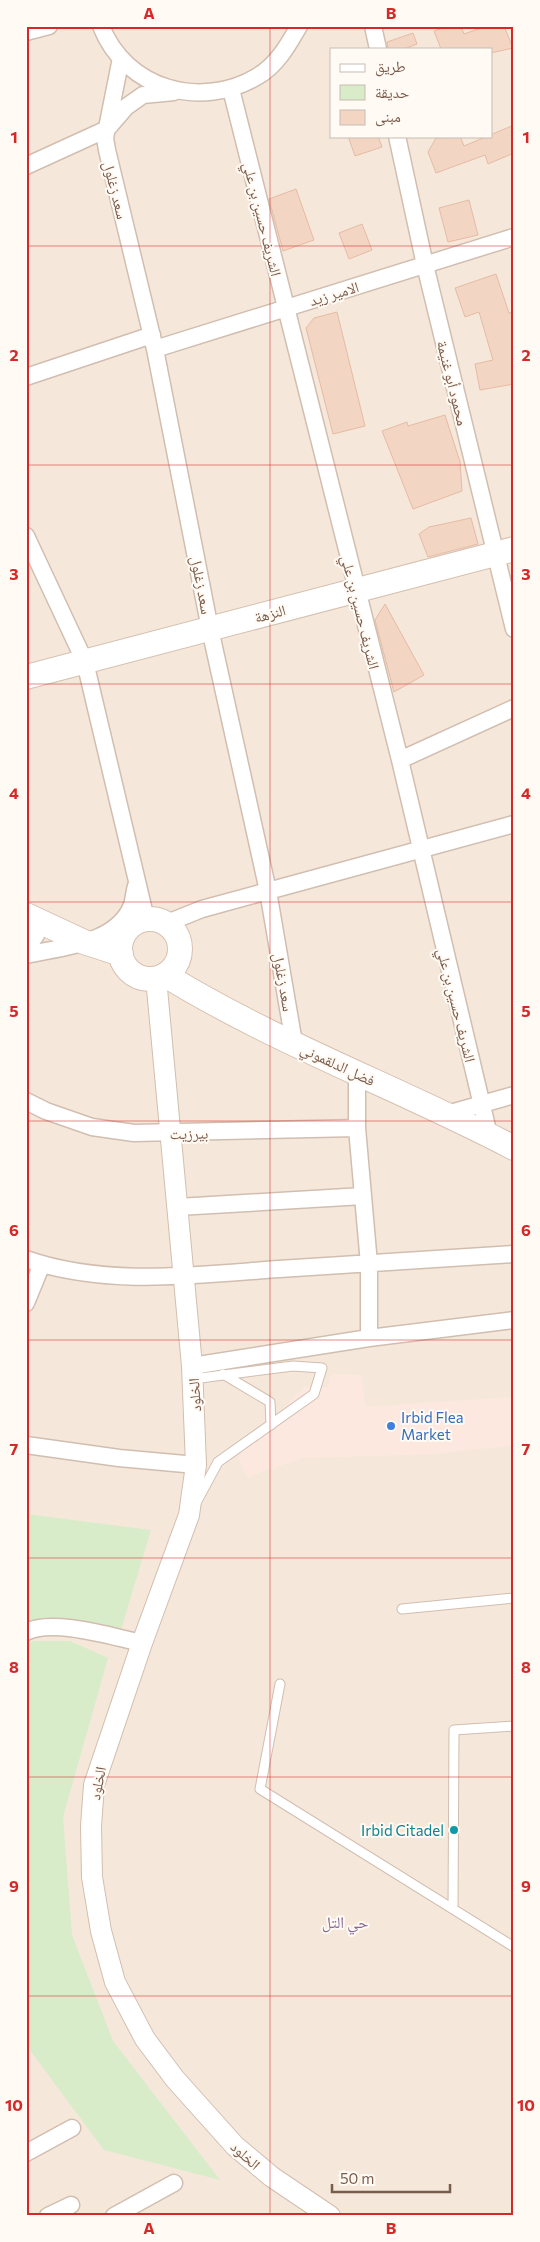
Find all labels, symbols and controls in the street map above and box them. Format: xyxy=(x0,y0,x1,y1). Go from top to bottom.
text: A xyxy=(143,3,155,22)
text: B xyxy=(386,3,397,22)
legend xyxy=(330,48,492,138)
text: طريق xyxy=(375,57,406,77)
text: حديقة xyxy=(375,83,410,101)
text: مبنى xyxy=(375,107,401,127)
text: 1 xyxy=(10,127,18,146)
text: 1 xyxy=(522,127,530,146)
street label: سعد زغلول xyxy=(98,159,132,221)
street label: الشريف حسين بن علي xyxy=(236,160,286,279)
street label: الامير زيد xyxy=(307,277,361,310)
street label: محمود أبو غنيمة xyxy=(433,339,472,428)
text: 2 xyxy=(9,345,19,364)
text: 2 xyxy=(521,345,531,364)
street label: الشريف حسين بن علي xyxy=(334,553,384,672)
street label: سعد زغلول xyxy=(186,554,216,616)
text: 3 xyxy=(9,564,19,583)
text: 3 xyxy=(521,564,531,583)
street label: النزهة xyxy=(252,600,288,627)
text: 4 xyxy=(9,783,19,802)
text: 4 xyxy=(521,783,531,802)
street label: الشريف حسين بن علي xyxy=(430,946,480,1065)
street label: سعد زغلول xyxy=(268,951,298,1013)
text: 5 xyxy=(9,1001,19,1020)
text: 5 xyxy=(521,1001,531,1020)
street label: فضل الدلقموني xyxy=(296,1039,378,1093)
street label: بيرزيت xyxy=(169,1124,209,1143)
text: 6 xyxy=(9,1220,19,1239)
text: 6 xyxy=(521,1220,531,1239)
street label: الخلود xyxy=(184,1378,205,1412)
place label: Irbid Flea Market xyxy=(401,1408,464,1443)
marker: Irbid Flea Market xyxy=(385,1420,397,1432)
text: 7 xyxy=(10,1439,19,1458)
text: 7 xyxy=(522,1439,531,1458)
text: 8 xyxy=(9,1657,19,1676)
text: 8 xyxy=(521,1657,531,1676)
street label: الخلود xyxy=(85,1765,110,1801)
place label: Irbid Citadel xyxy=(361,1821,444,1839)
marker: Irbid Citadel xyxy=(448,1824,460,1836)
text: 9 xyxy=(9,1876,19,1895)
text: 9 xyxy=(521,1876,531,1895)
district label: حي التل xyxy=(322,1912,368,1935)
text: 10 xyxy=(5,2095,23,2114)
text: 10 xyxy=(517,2095,535,2114)
street label: الخلود xyxy=(227,2137,265,2174)
scale bar xyxy=(332,2162,450,2194)
text: 50 m xyxy=(340,2169,374,2187)
text: A xyxy=(143,2218,155,2237)
text: B xyxy=(386,2218,397,2237)

